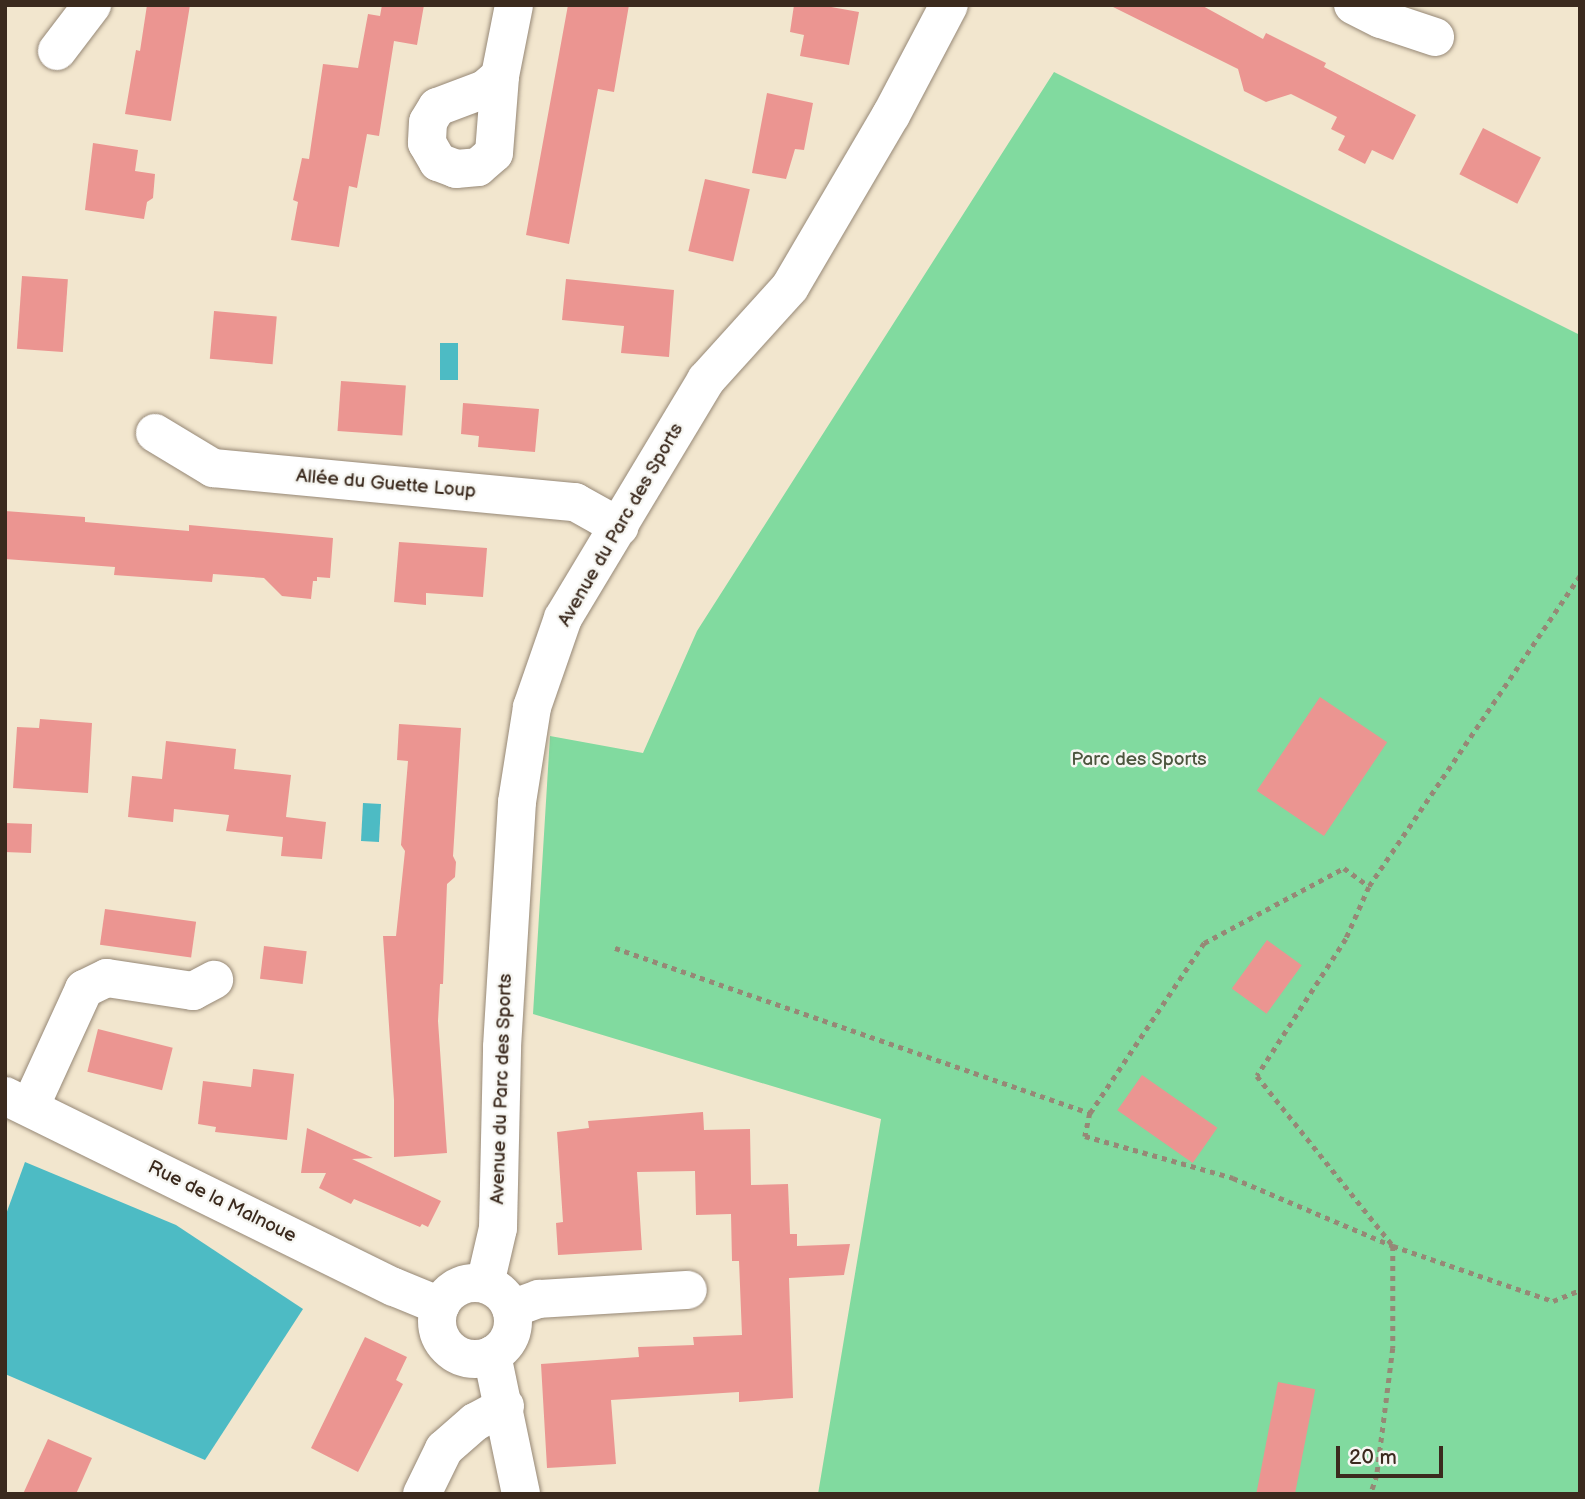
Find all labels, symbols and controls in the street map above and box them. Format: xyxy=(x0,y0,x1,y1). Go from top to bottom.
street label: Avenue du Parc des Sports xyxy=(553,419,689,631)
street label: Allée du Guette Loup xyxy=(295,465,477,503)
park label: Parc des Sports xyxy=(1071,749,1207,771)
street label: Avenue du Parc des Sports xyxy=(487,973,517,1205)
street label: Rue de la Malnoue xyxy=(144,1156,300,1248)
scale bar xyxy=(1340,1432,1447,1476)
text: 20 m xyxy=(1349,1445,1397,1470)

